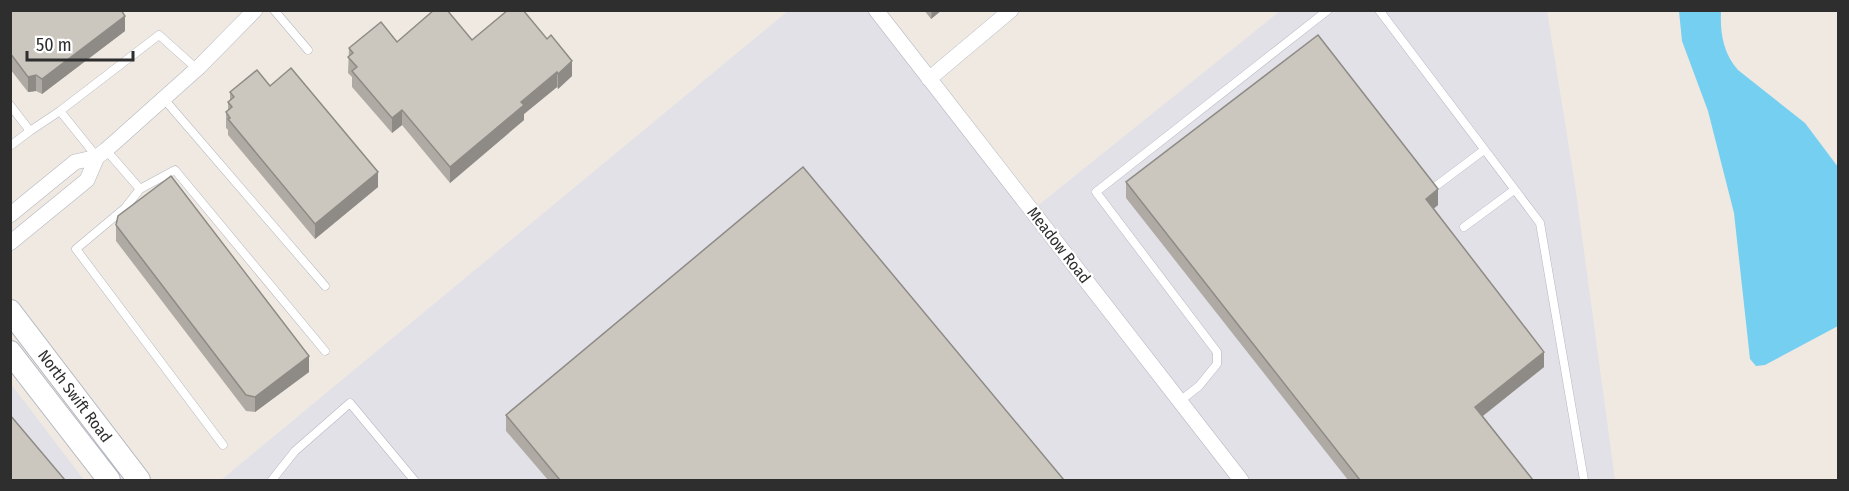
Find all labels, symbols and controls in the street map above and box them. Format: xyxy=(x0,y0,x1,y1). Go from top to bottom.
scale bar xyxy=(27,24,134,62)
text: 50 m xyxy=(36,34,72,56)
street label: Meadow Road xyxy=(1023,203,1095,287)
street label: North Swift Road xyxy=(34,346,116,446)

